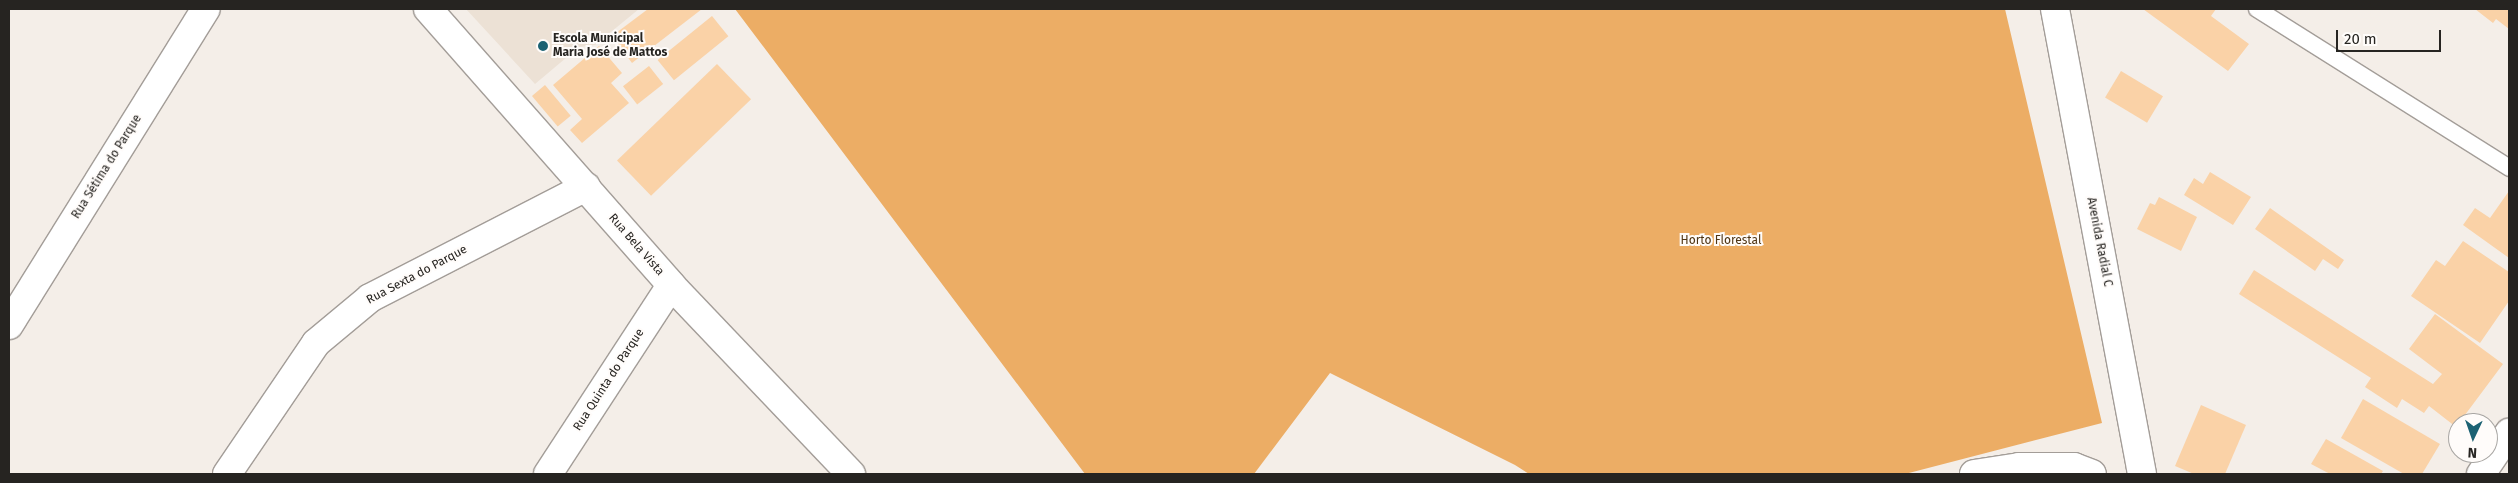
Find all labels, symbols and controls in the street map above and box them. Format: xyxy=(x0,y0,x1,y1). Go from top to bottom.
scale bar xyxy=(2338,20,2443,52)
text: 20 m xyxy=(2344,30,2377,48)
place label: Escola Municipal Maria José de Mattos xyxy=(553,32,667,60)
marker: Escola Municipal Maria José de Mattos xyxy=(537,40,549,52)
street label: Rua Sétima do Parque xyxy=(69,112,145,222)
street label: Avenida Radial C xyxy=(2083,196,2115,288)
street label: Rua Bela Vista xyxy=(605,211,667,279)
park label: Horto Florestal xyxy=(1681,234,1761,248)
street label: Rua Sexta do Parque xyxy=(364,242,470,308)
street label: Rua Quinta do Parque xyxy=(571,326,647,434)
north arrow xyxy=(2448,413,2498,463)
text: N xyxy=(2467,444,2477,461)

